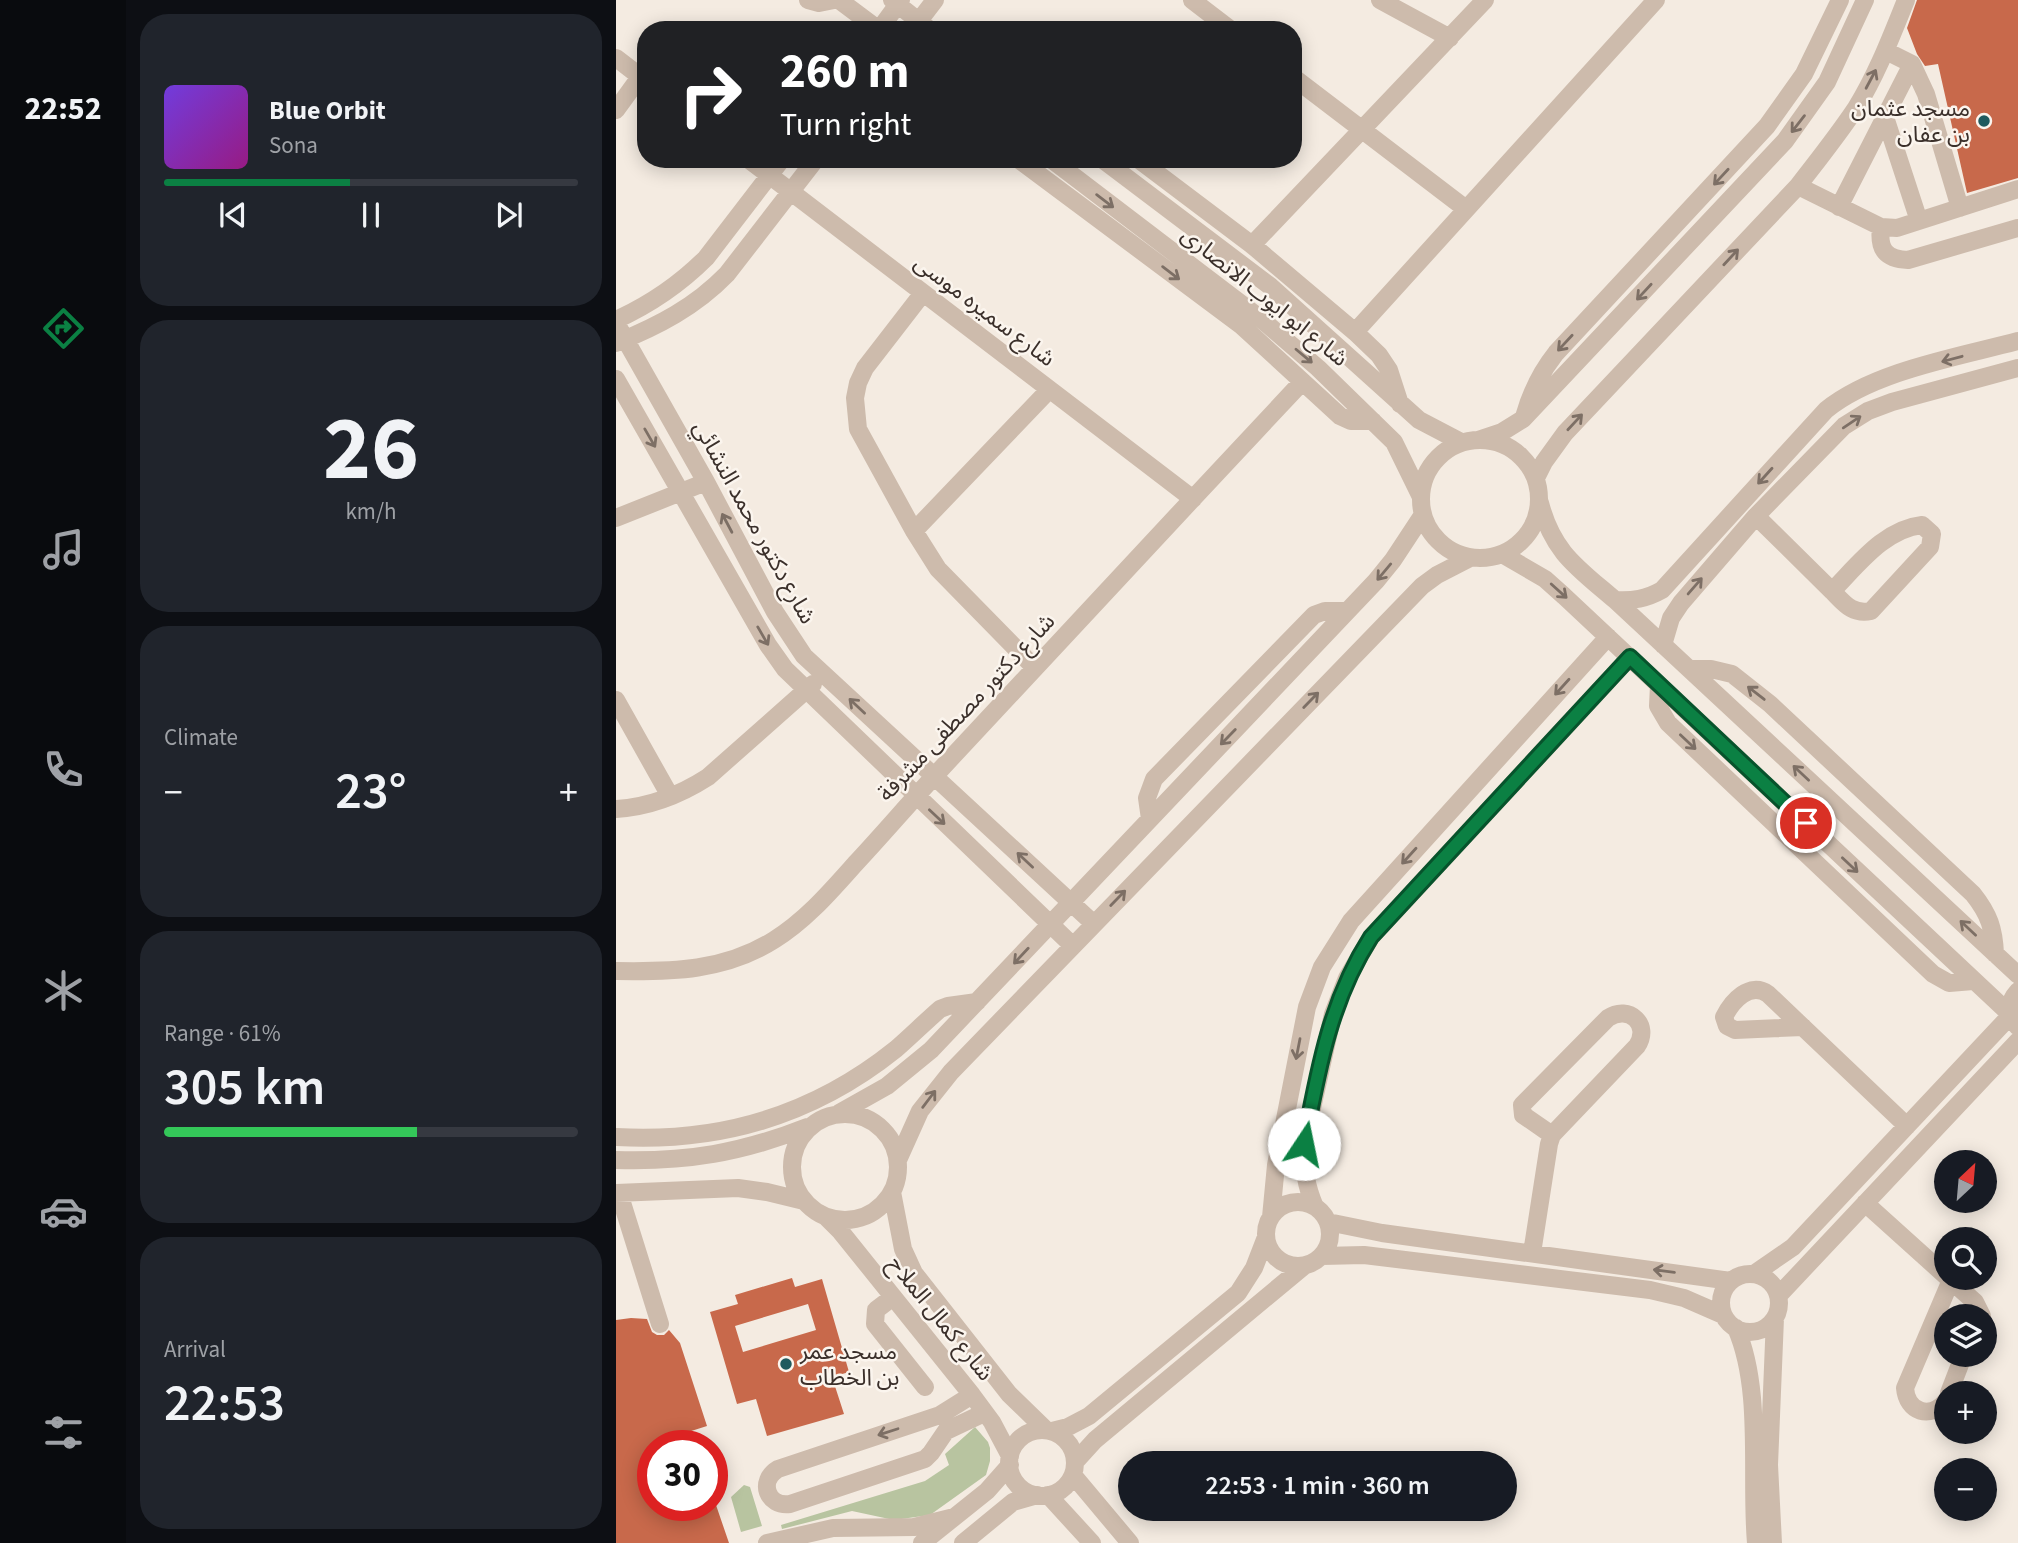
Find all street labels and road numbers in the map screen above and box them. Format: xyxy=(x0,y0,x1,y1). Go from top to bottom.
street label: شارع ابو ايوب الانصارى xyxy=(1174,219,1355,374)
street label: شارع سميره موسى xyxy=(907,246,1062,375)
street label: شارع دكتور محمد النشائي xyxy=(685,415,824,630)
street label: شارع دكتور مصطفى مشرفة xyxy=(870,606,1063,809)
street label: شارع كمال الملاح xyxy=(880,1249,1001,1388)

